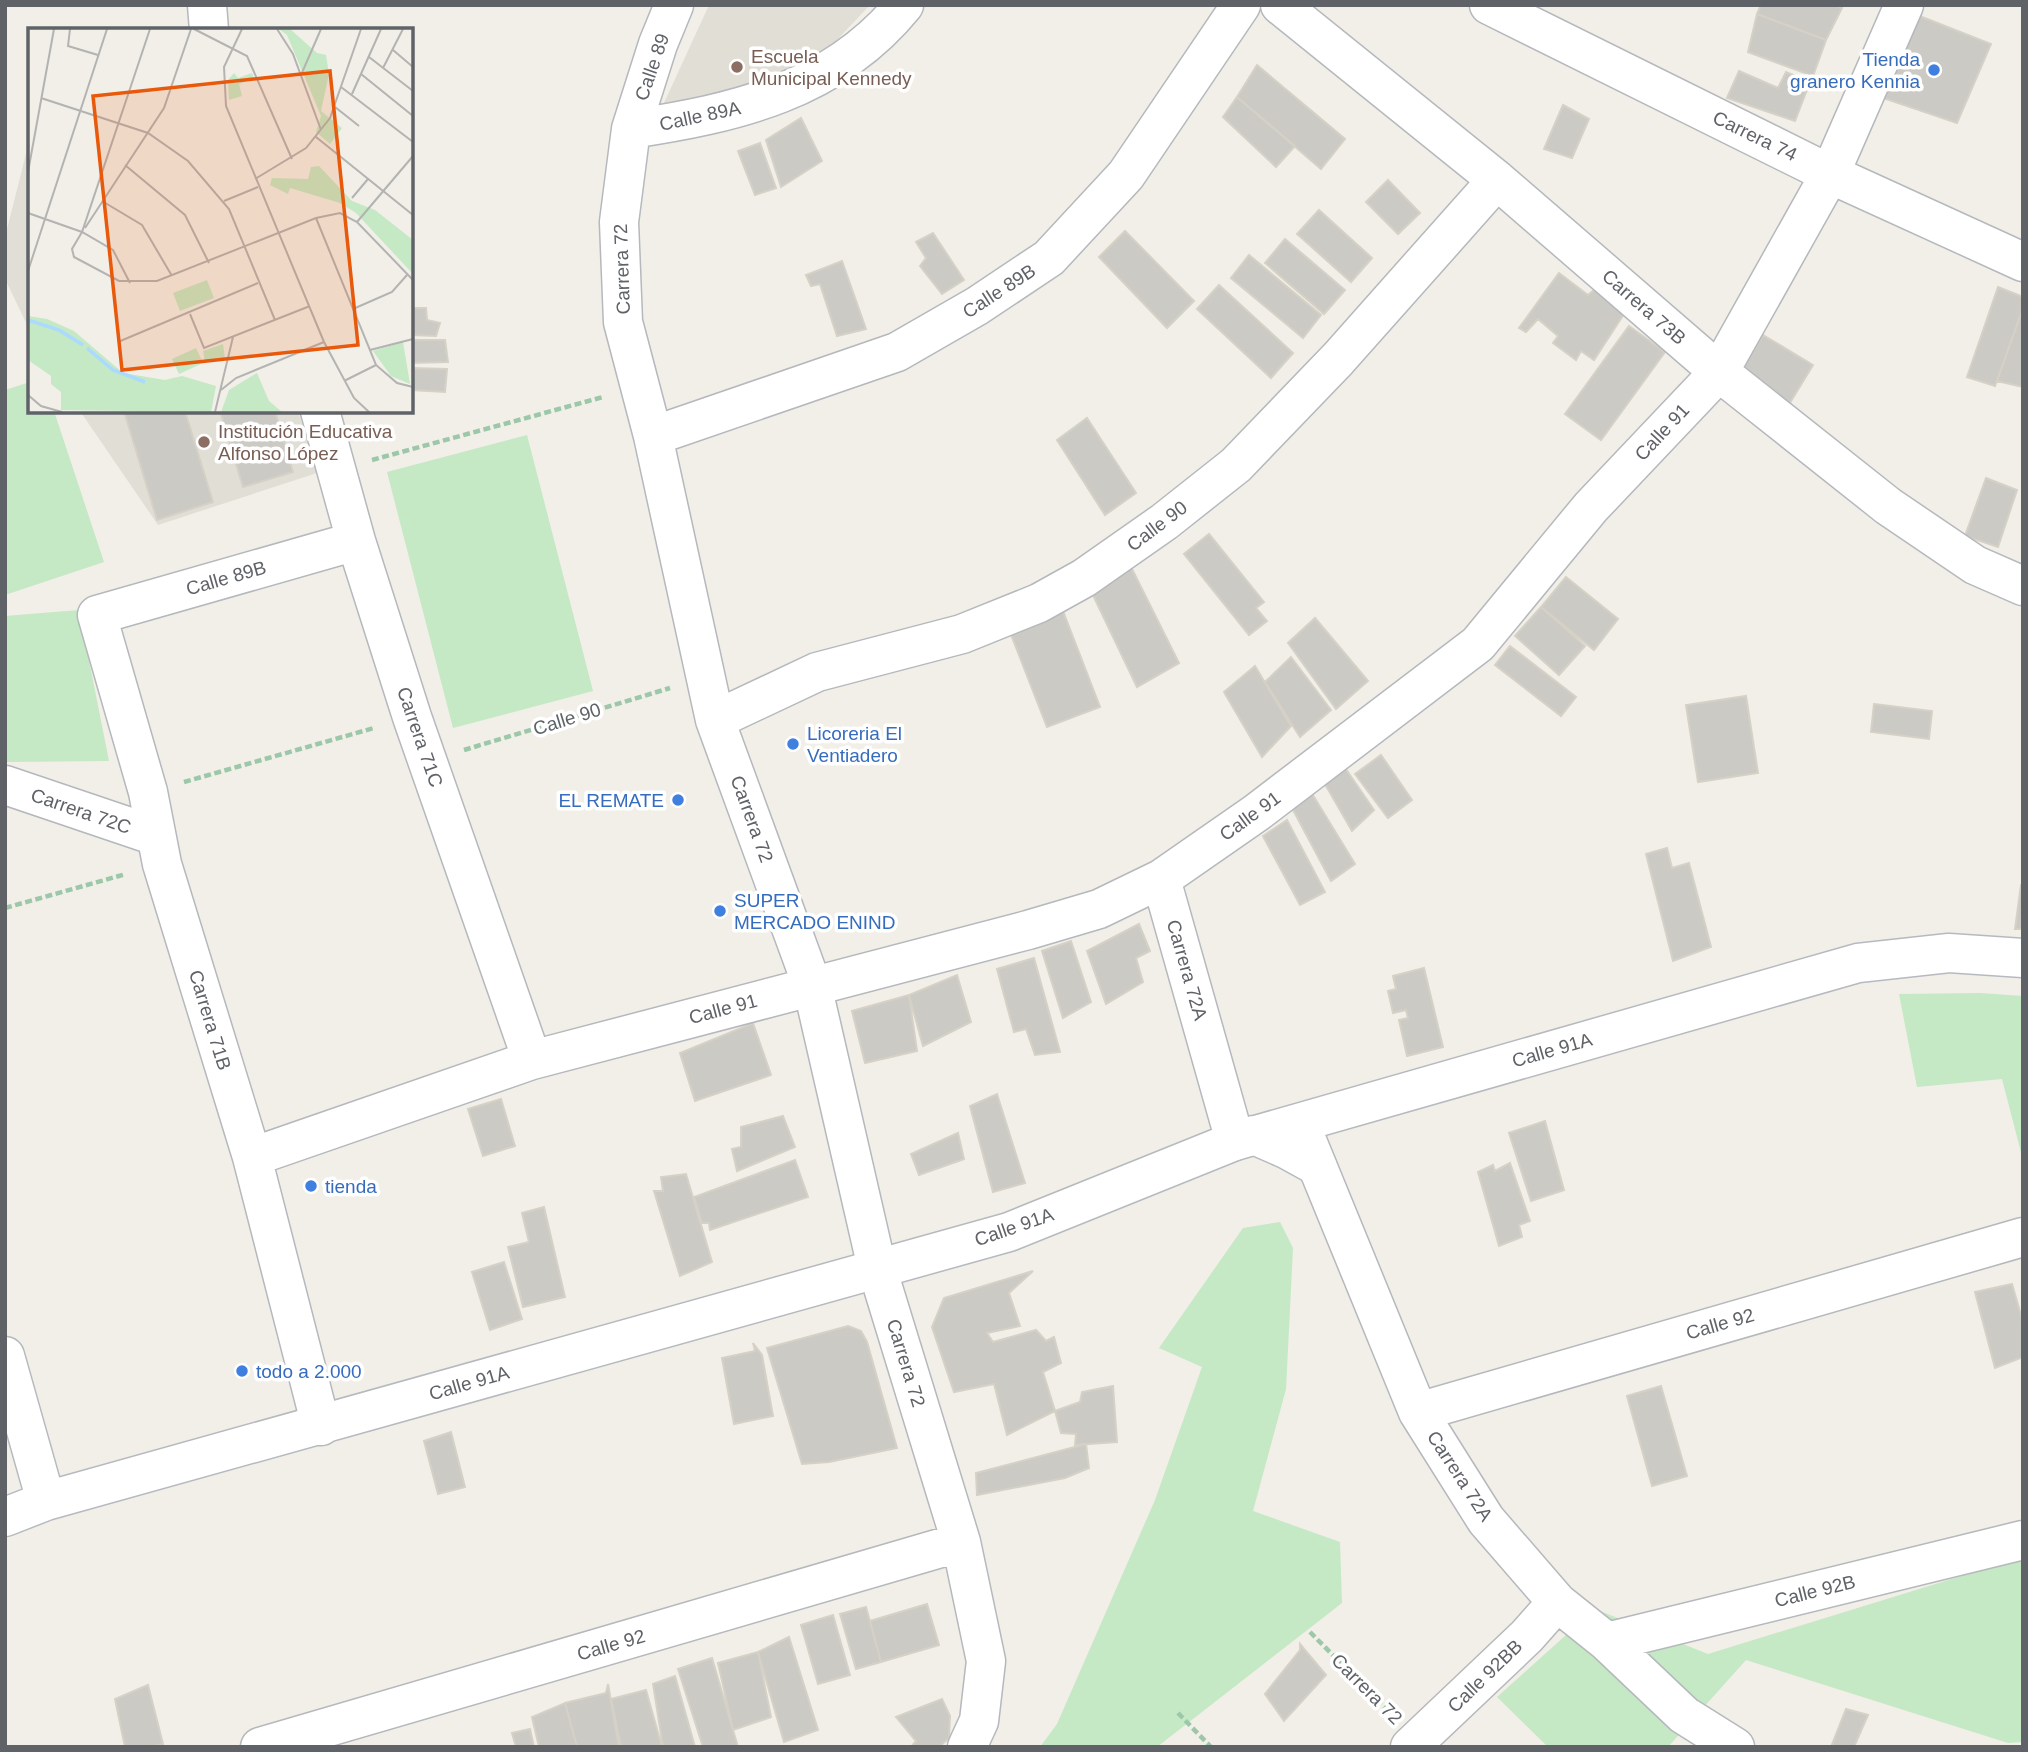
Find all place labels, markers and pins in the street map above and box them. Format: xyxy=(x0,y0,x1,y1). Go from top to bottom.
place label: Escuela Municipal Kennedy xyxy=(751,46,912,89)
place label: Tienda granero Kennia xyxy=(1790,49,1920,92)
marker: Escuela Municipal Kennedy xyxy=(729,59,745,75)
marker: Tienda granero Kennia xyxy=(1926,62,1942,78)
place label: Institución Educativa Alfonso López xyxy=(218,421,393,464)
marker: Institución Educativa Alfonso López xyxy=(196,434,212,450)
place label: Licoreria El Ventiadero xyxy=(807,723,902,766)
marker: Licoreria El Ventiadero xyxy=(785,736,801,752)
place label: EL REMATE xyxy=(558,790,664,811)
marker: EL REMATE xyxy=(670,792,686,808)
place label: SUPER MERCADO ENIND xyxy=(734,890,896,933)
marker: SUPER MERCADO ENIND xyxy=(712,903,728,919)
place label: tienda xyxy=(325,1176,377,1197)
marker: tienda xyxy=(303,1178,319,1194)
place label: todo a 2.000 xyxy=(256,1361,362,1382)
marker: todo a 2.000 xyxy=(234,1363,250,1379)

